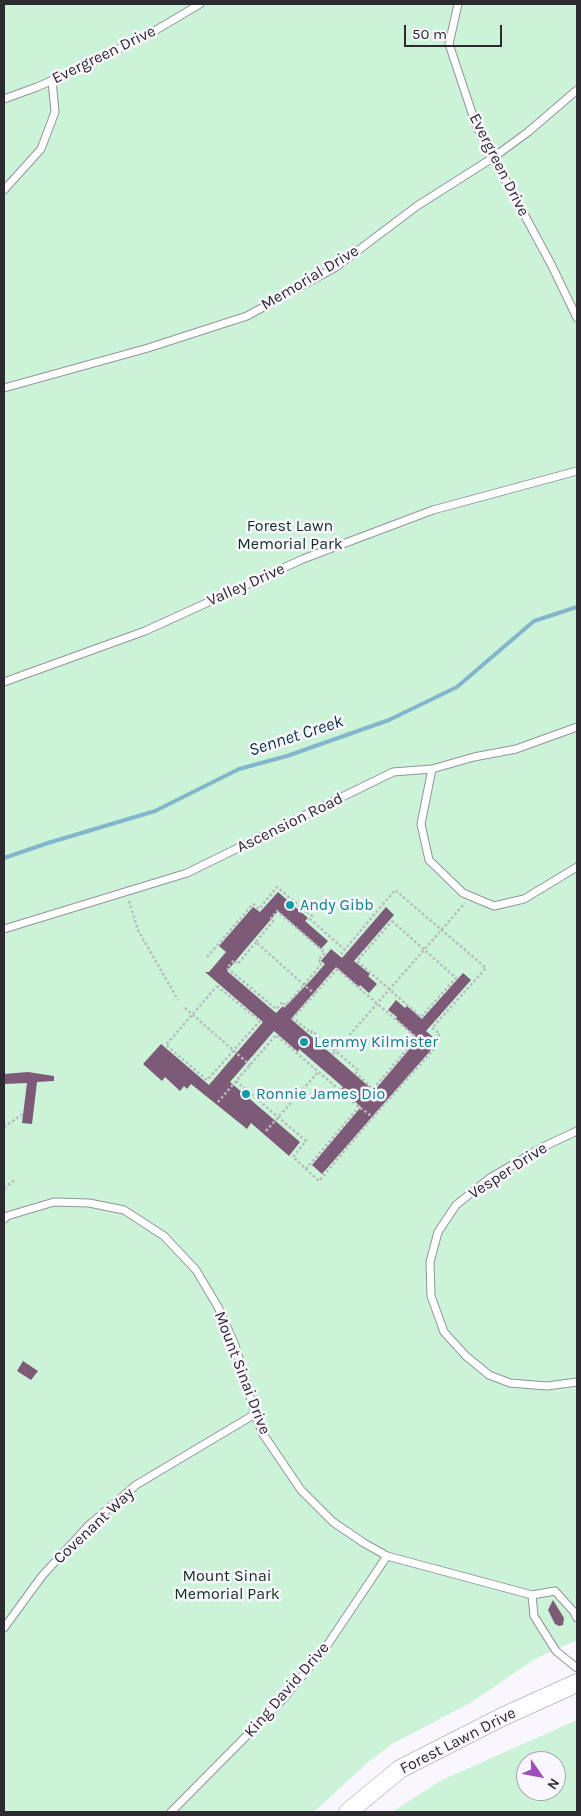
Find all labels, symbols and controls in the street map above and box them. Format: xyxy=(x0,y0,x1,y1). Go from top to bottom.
scale bar xyxy=(406,15,504,47)
street label: Evergreen Drive xyxy=(49,22,159,88)
text: 50 m xyxy=(412,25,447,43)
street label: Evergreen Drive xyxy=(465,110,533,220)
street label: Memorial Drive xyxy=(258,241,362,315)
park label: Forest Lawn Memorial Park xyxy=(237,516,343,554)
street label: Valley Drive xyxy=(204,559,288,611)
water label: Sennet Creek xyxy=(246,711,346,761)
street label: Ascension Road xyxy=(234,789,346,857)
place label: Andy Gibb xyxy=(300,895,374,915)
marker: Andy Gibb xyxy=(284,899,296,911)
place label: Lemmy Kilmister xyxy=(314,1032,438,1052)
marker: Lemmy Kilmister xyxy=(298,1036,310,1048)
place label: Ronnie James Dio xyxy=(256,1084,385,1104)
marker: Ronnie James Dio xyxy=(240,1088,252,1100)
street label: Vesper Drive xyxy=(465,1139,551,1203)
street label: Mount Sinai Drive xyxy=(210,1309,274,1437)
street label: Covenant Way xyxy=(50,1484,138,1568)
park label: Mount Sinai Memorial Park xyxy=(174,1566,280,1604)
street label: King David Drive xyxy=(240,1638,334,1742)
street label: Forest Lawn Drive xyxy=(397,1703,519,1779)
north arrow xyxy=(516,1751,566,1801)
text: N xyxy=(543,1775,563,1793)

